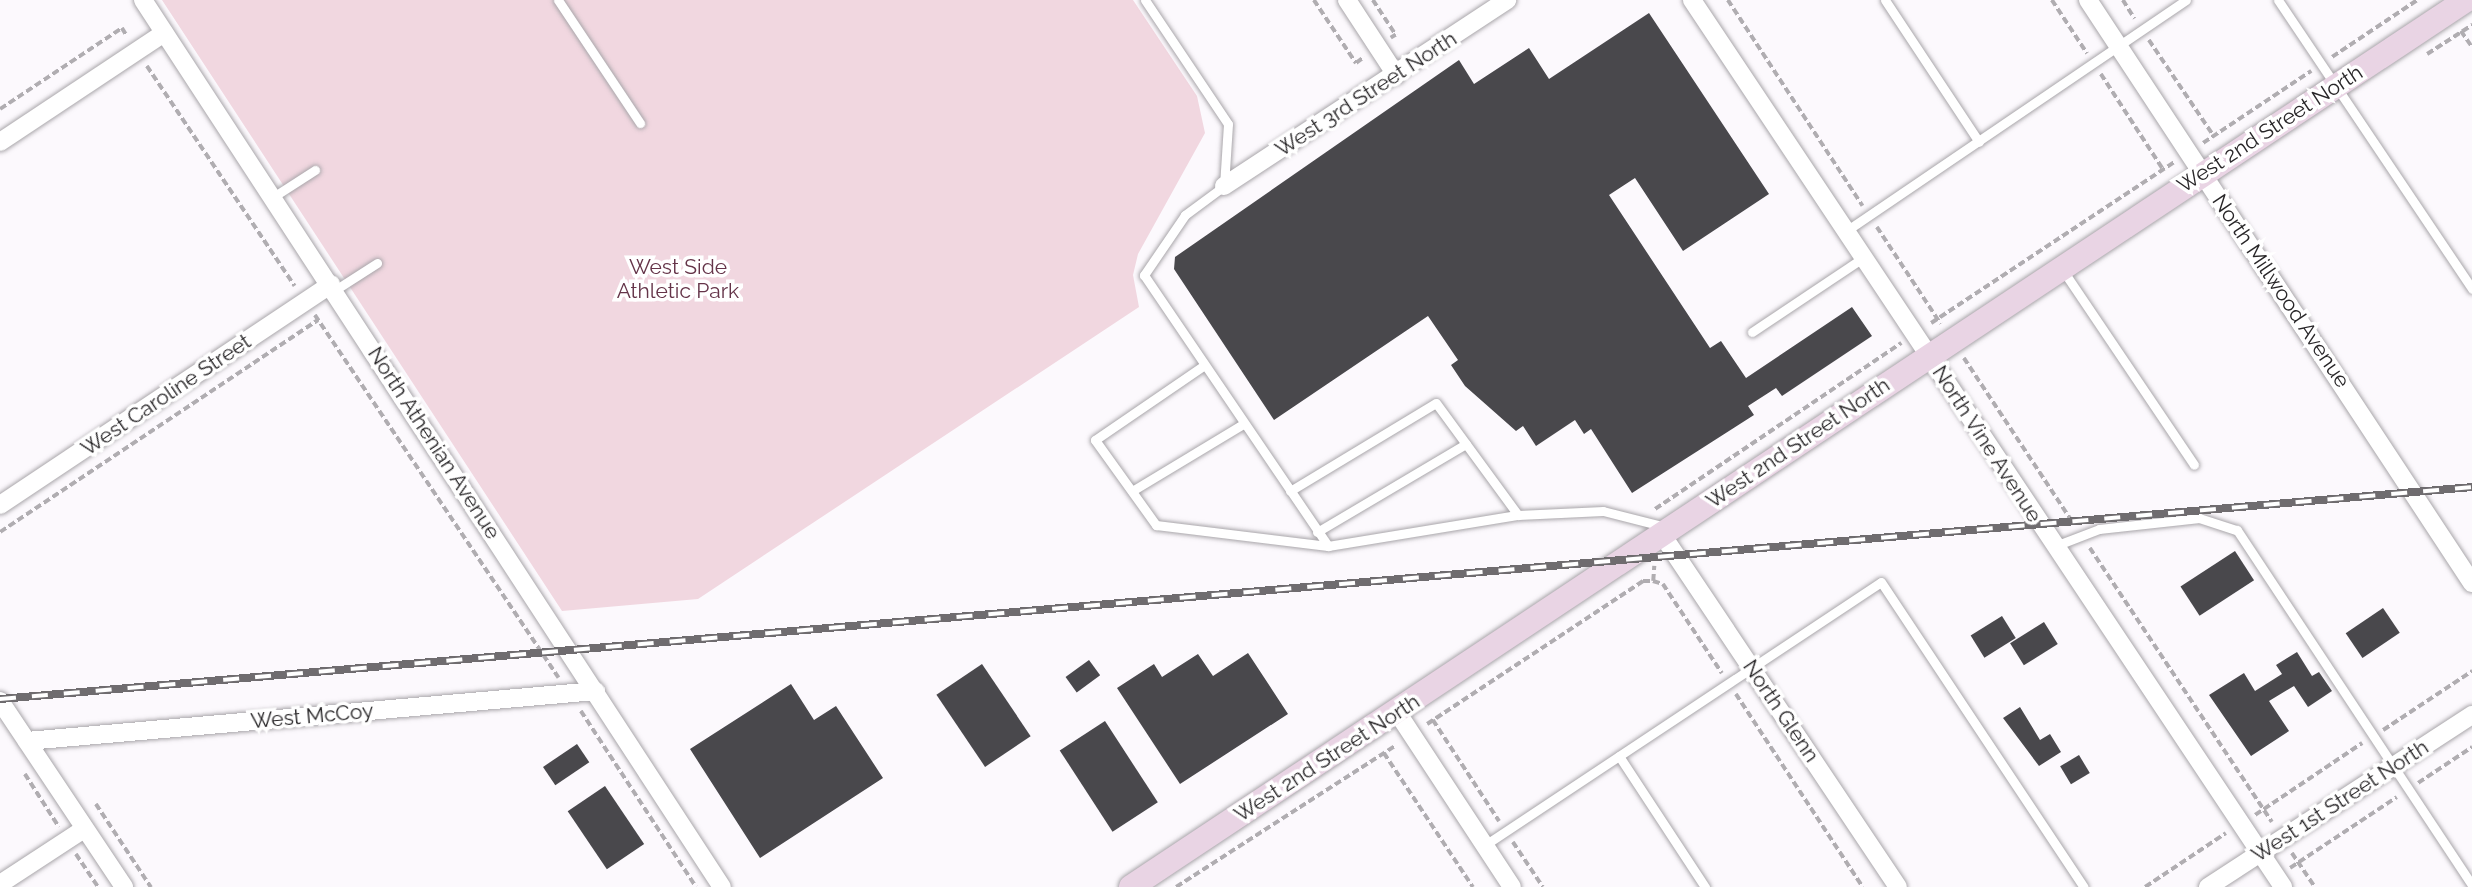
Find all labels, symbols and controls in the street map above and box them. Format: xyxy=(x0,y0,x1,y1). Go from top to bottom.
street label: West 3rd Street North xyxy=(1271,26,1461,162)
street label: West 2nd Street North xyxy=(2173,60,2367,198)
street label: North Millwood Avenue xyxy=(2207,189,2355,393)
park label: West Side Athletic Park xyxy=(617,254,739,304)
street label: West Caroline Street xyxy=(76,329,256,461)
street label: North Athenian Avenue xyxy=(362,342,506,544)
street label: North Vine Avenue xyxy=(1927,360,2047,528)
street label: West 2nd Street North xyxy=(1702,372,1894,514)
street label: North Glenn xyxy=(1738,655,1824,767)
street label: West 2nd Street North xyxy=(1230,689,1424,827)
street label: West McCoy xyxy=(250,698,374,734)
street label: West 1st Street North xyxy=(2247,734,2433,868)

